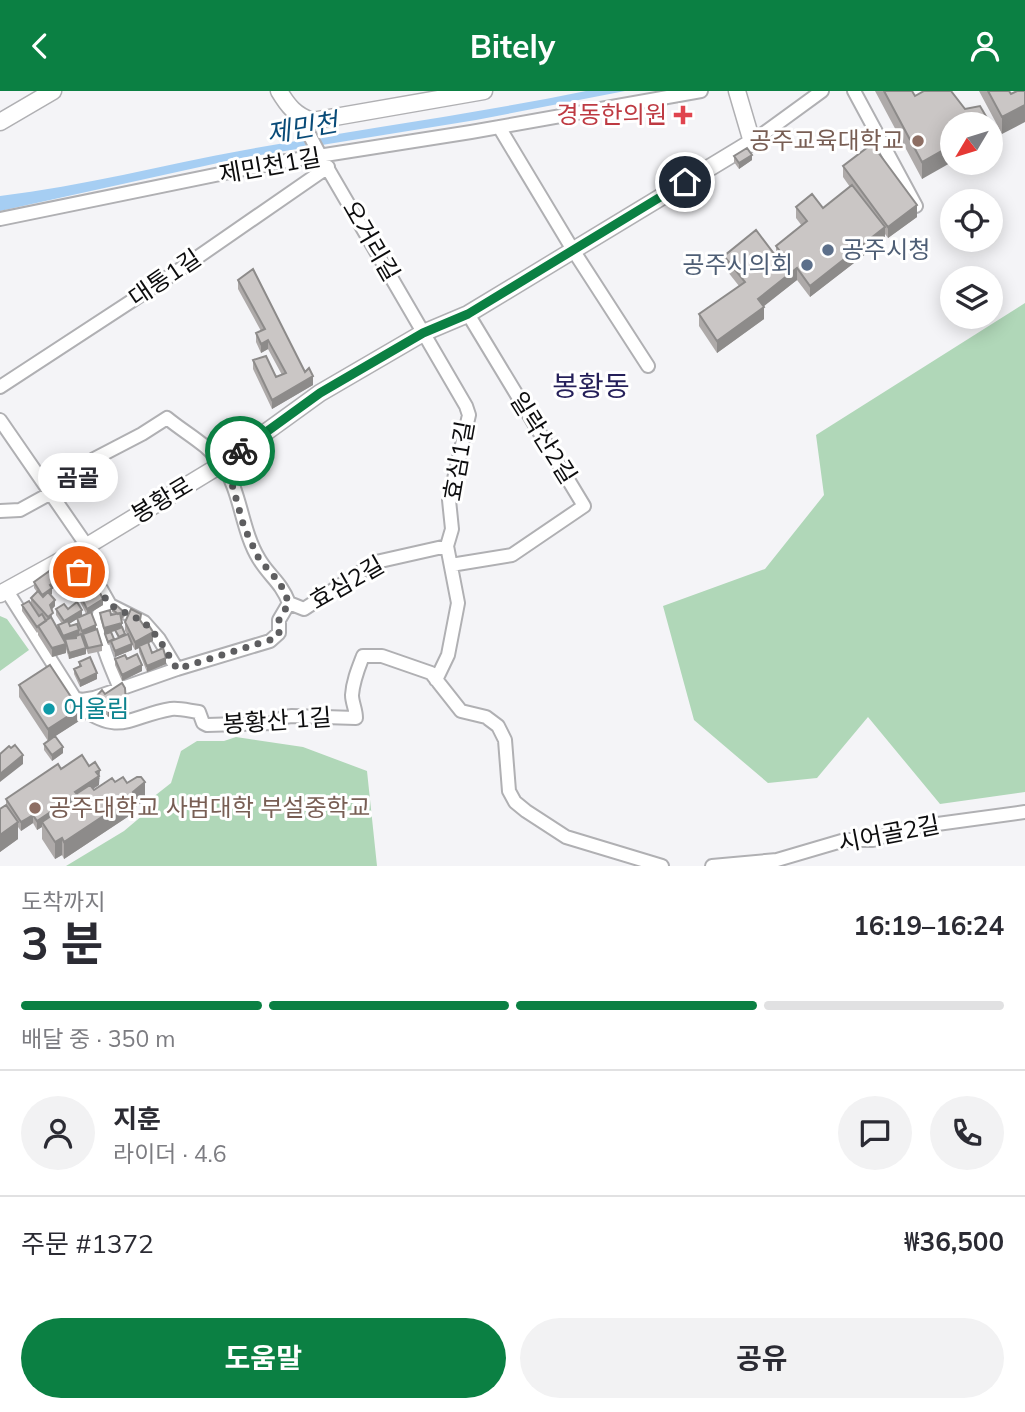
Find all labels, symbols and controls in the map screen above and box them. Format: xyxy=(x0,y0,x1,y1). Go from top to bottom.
text: Bitely xyxy=(470,26,555,66)
icon: back xyxy=(21,27,59,65)
icon: person xyxy=(966,27,1004,65)
place label: 경동한의원 xyxy=(557,99,667,129)
water label: 제민천 xyxy=(264,104,343,150)
marker: 경동한의원 xyxy=(673,105,693,125)
north arrow xyxy=(940,112,1003,175)
map controls xyxy=(940,112,1003,329)
place label: 공주교육대학교 xyxy=(749,125,904,155)
marker: 공주교육대학교 xyxy=(910,133,926,149)
street label: 제민천1길 xyxy=(217,141,323,189)
pin xyxy=(655,152,715,212)
icon: home xyxy=(666,163,704,201)
button: locate xyxy=(940,189,1003,252)
street label: 오거리길 xyxy=(337,195,407,286)
place label: 공주시청 xyxy=(842,234,930,264)
street label: 대통1길 xyxy=(123,242,206,312)
marker: 공주시청 xyxy=(820,242,836,258)
place label: 공주시의회 xyxy=(683,249,793,279)
marker: 공주시의회 xyxy=(799,257,815,273)
button: layers xyxy=(940,266,1003,329)
district label: 봉황동 xyxy=(552,368,630,403)
street label: 일락산2길 xyxy=(504,386,584,489)
courier xyxy=(205,416,275,486)
street label: 효심1길 xyxy=(436,419,480,503)
icon: bike xyxy=(221,432,259,470)
callout: 곰골 xyxy=(39,453,119,502)
text: 곰골 xyxy=(57,463,99,492)
street label: 봉황로 xyxy=(125,469,198,529)
pin xyxy=(49,542,109,602)
street label: 효심2길 xyxy=(304,549,389,615)
icon: bag xyxy=(60,553,98,591)
place label: 어울림 xyxy=(63,693,129,723)
marker: 어울림 xyxy=(41,701,57,717)
street label: 봉황산 1길 xyxy=(222,701,332,739)
place label: 공주대학교 사범대학 부설중학교 xyxy=(49,792,371,822)
marker: 공주대학교 사범대학 부설중학교 xyxy=(27,800,43,816)
street label: 시어골2길 xyxy=(836,808,942,858)
text: 도착까지 xyxy=(21,887,106,916)
text: 16:19–16:24 xyxy=(853,909,1004,942)
text: 3 분 xyxy=(21,914,104,972)
text: 배달 중 · 350 m xyxy=(21,1024,175,1053)
button: person xyxy=(21,1096,95,1170)
button: chat xyxy=(838,1096,912,1170)
button: phone xyxy=(930,1096,1004,1170)
text: 지훈 xyxy=(113,1102,161,1135)
text: 라이더 · 4.6 xyxy=(113,1139,227,1168)
text: ₩36,500 xyxy=(904,1225,1004,1258)
text: 주문 #1372 xyxy=(21,1227,154,1260)
button: 도움말 xyxy=(21,1318,506,1398)
button: 공유 xyxy=(520,1318,1004,1398)

